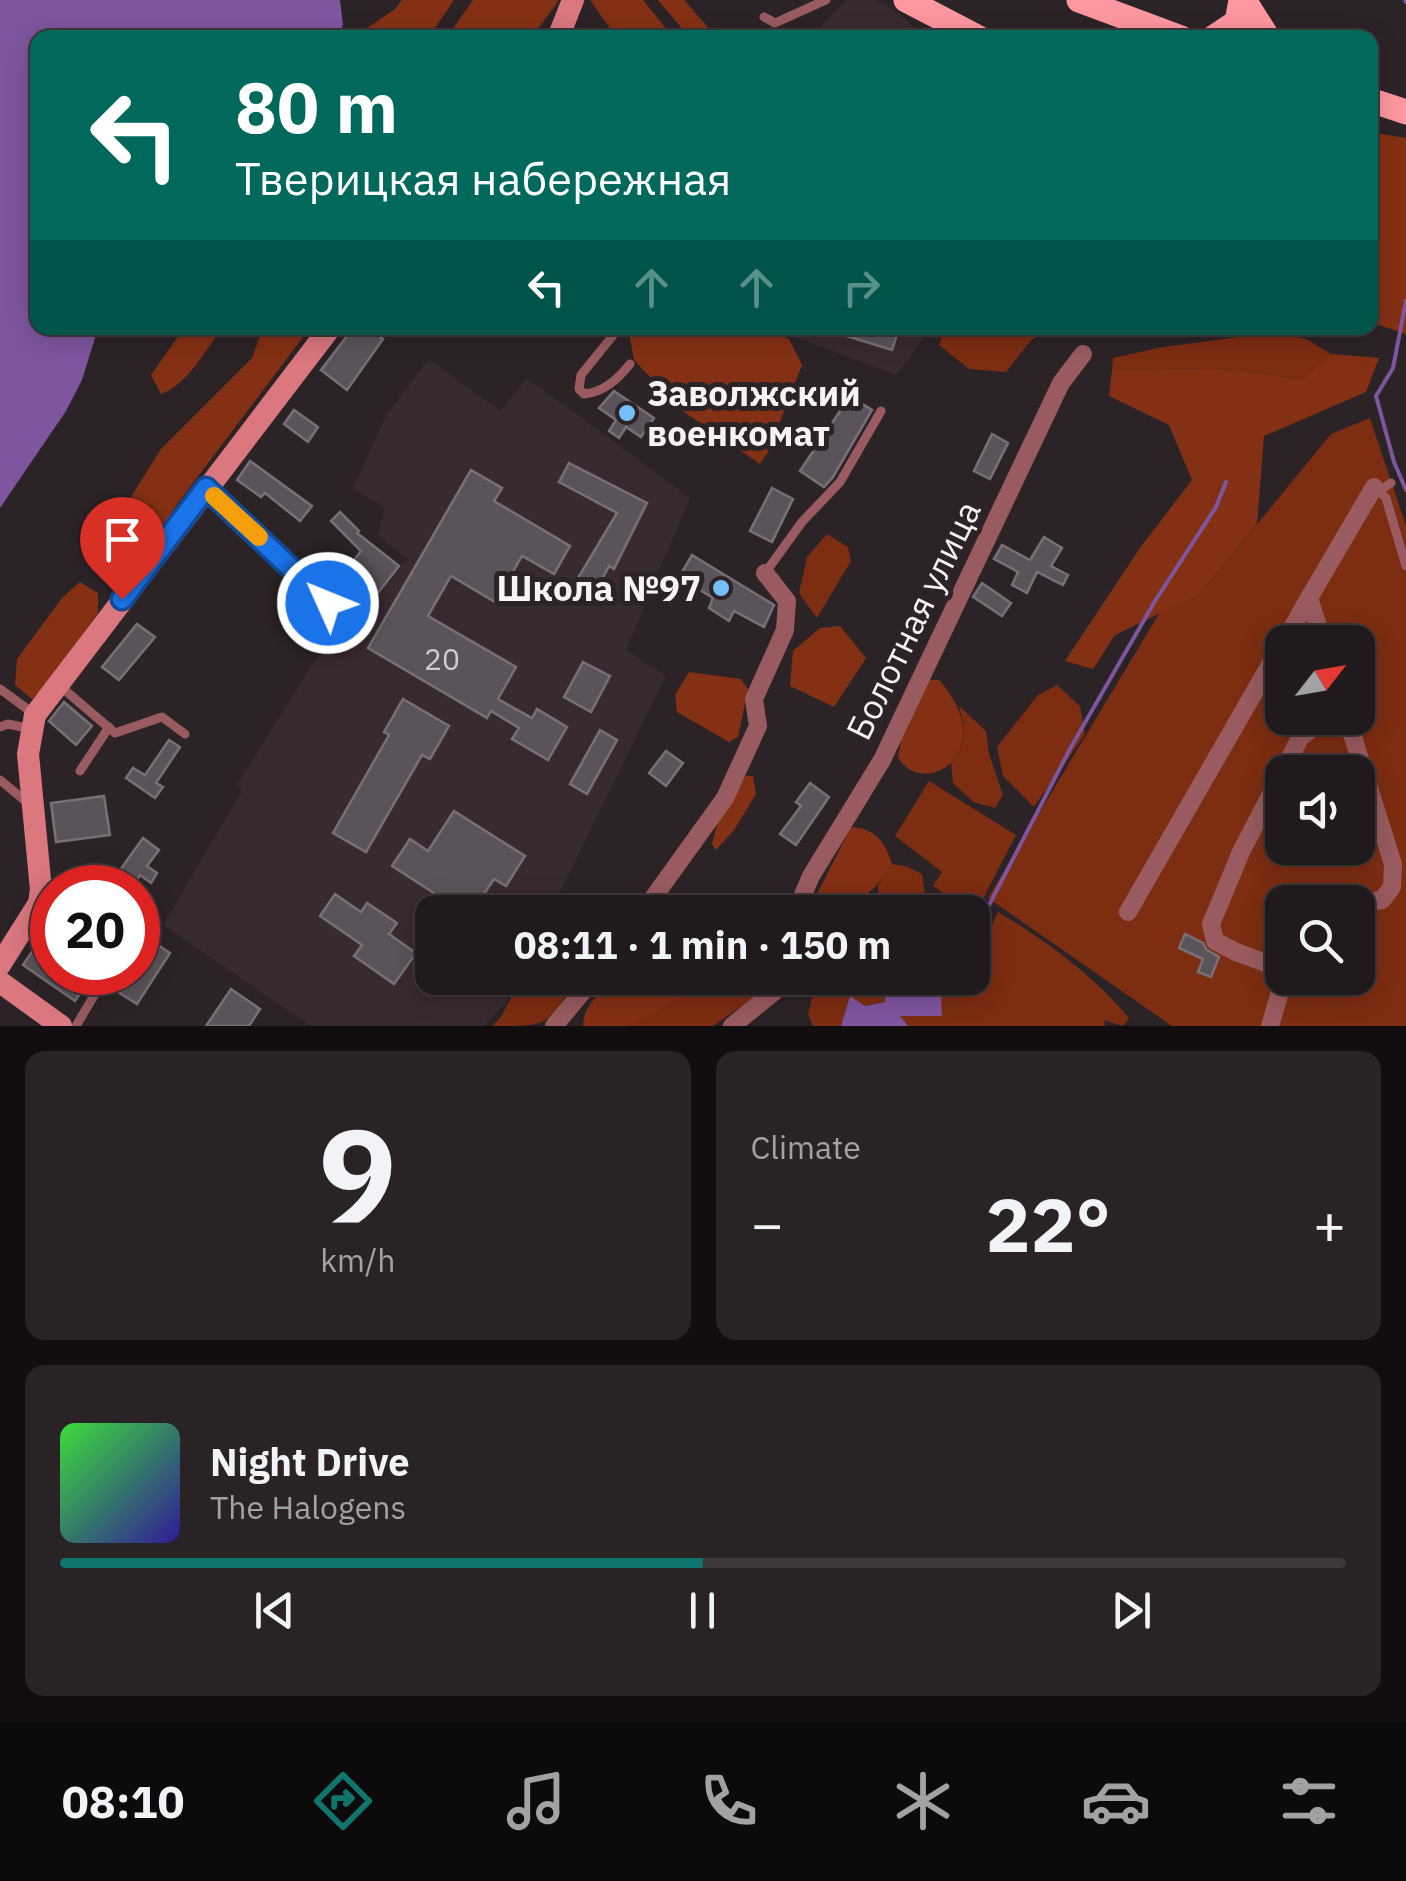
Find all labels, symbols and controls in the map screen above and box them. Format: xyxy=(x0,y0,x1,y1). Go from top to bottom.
text: 80 m xyxy=(235,61,398,152)
icon: left xyxy=(70,70,200,200)
text: Тверицкая набережная xyxy=(235,149,731,207)
icon: left xyxy=(519,260,574,315)
icon: ahead xyxy=(624,260,679,315)
icon: ahead xyxy=(729,260,784,315)
icon: right xyxy=(834,260,889,315)
place label: Заволжский военкомат xyxy=(647,370,861,456)
marker: Заволжский военкомат xyxy=(616,402,638,424)
street label: Болотная улица xyxy=(835,493,991,747)
pin xyxy=(80,497,165,600)
icon: arrive xyxy=(95,512,150,567)
position arrow xyxy=(276,551,380,655)
place label: Школа №97 xyxy=(497,565,701,611)
marker: Школа №97 xyxy=(710,577,732,599)
north arrow xyxy=(1265,625,1375,735)
map controls xyxy=(1265,625,1375,995)
house number: 20 xyxy=(424,639,460,678)
button: sound xyxy=(1265,755,1375,865)
speed limit sign: 20 xyxy=(30,865,160,995)
button: search xyxy=(1265,885,1375,995)
text: 08:11 · 1 min · 150 m xyxy=(514,920,891,969)
text: 9 xyxy=(319,1089,397,1258)
text: Climate xyxy=(751,1126,861,1168)
text: 22° xyxy=(986,1175,1111,1273)
text: − xyxy=(751,1188,784,1259)
text: + xyxy=(1313,1188,1346,1259)
text: km/h xyxy=(320,1239,395,1281)
text: Night Drive xyxy=(210,1437,410,1486)
text: The Halogens xyxy=(210,1486,406,1528)
icon: previous xyxy=(247,1583,302,1638)
icon: pause xyxy=(675,1583,730,1638)
icon: next xyxy=(1104,1583,1159,1638)
icon: directions xyxy=(308,1766,378,1836)
icon: music xyxy=(501,1766,571,1836)
icon: phone xyxy=(694,1766,764,1836)
icon: climate xyxy=(888,1766,958,1836)
icon: car xyxy=(1081,1766,1151,1836)
icon: filters xyxy=(1274,1766,1344,1836)
text: 08:10 xyxy=(62,1772,185,1830)

